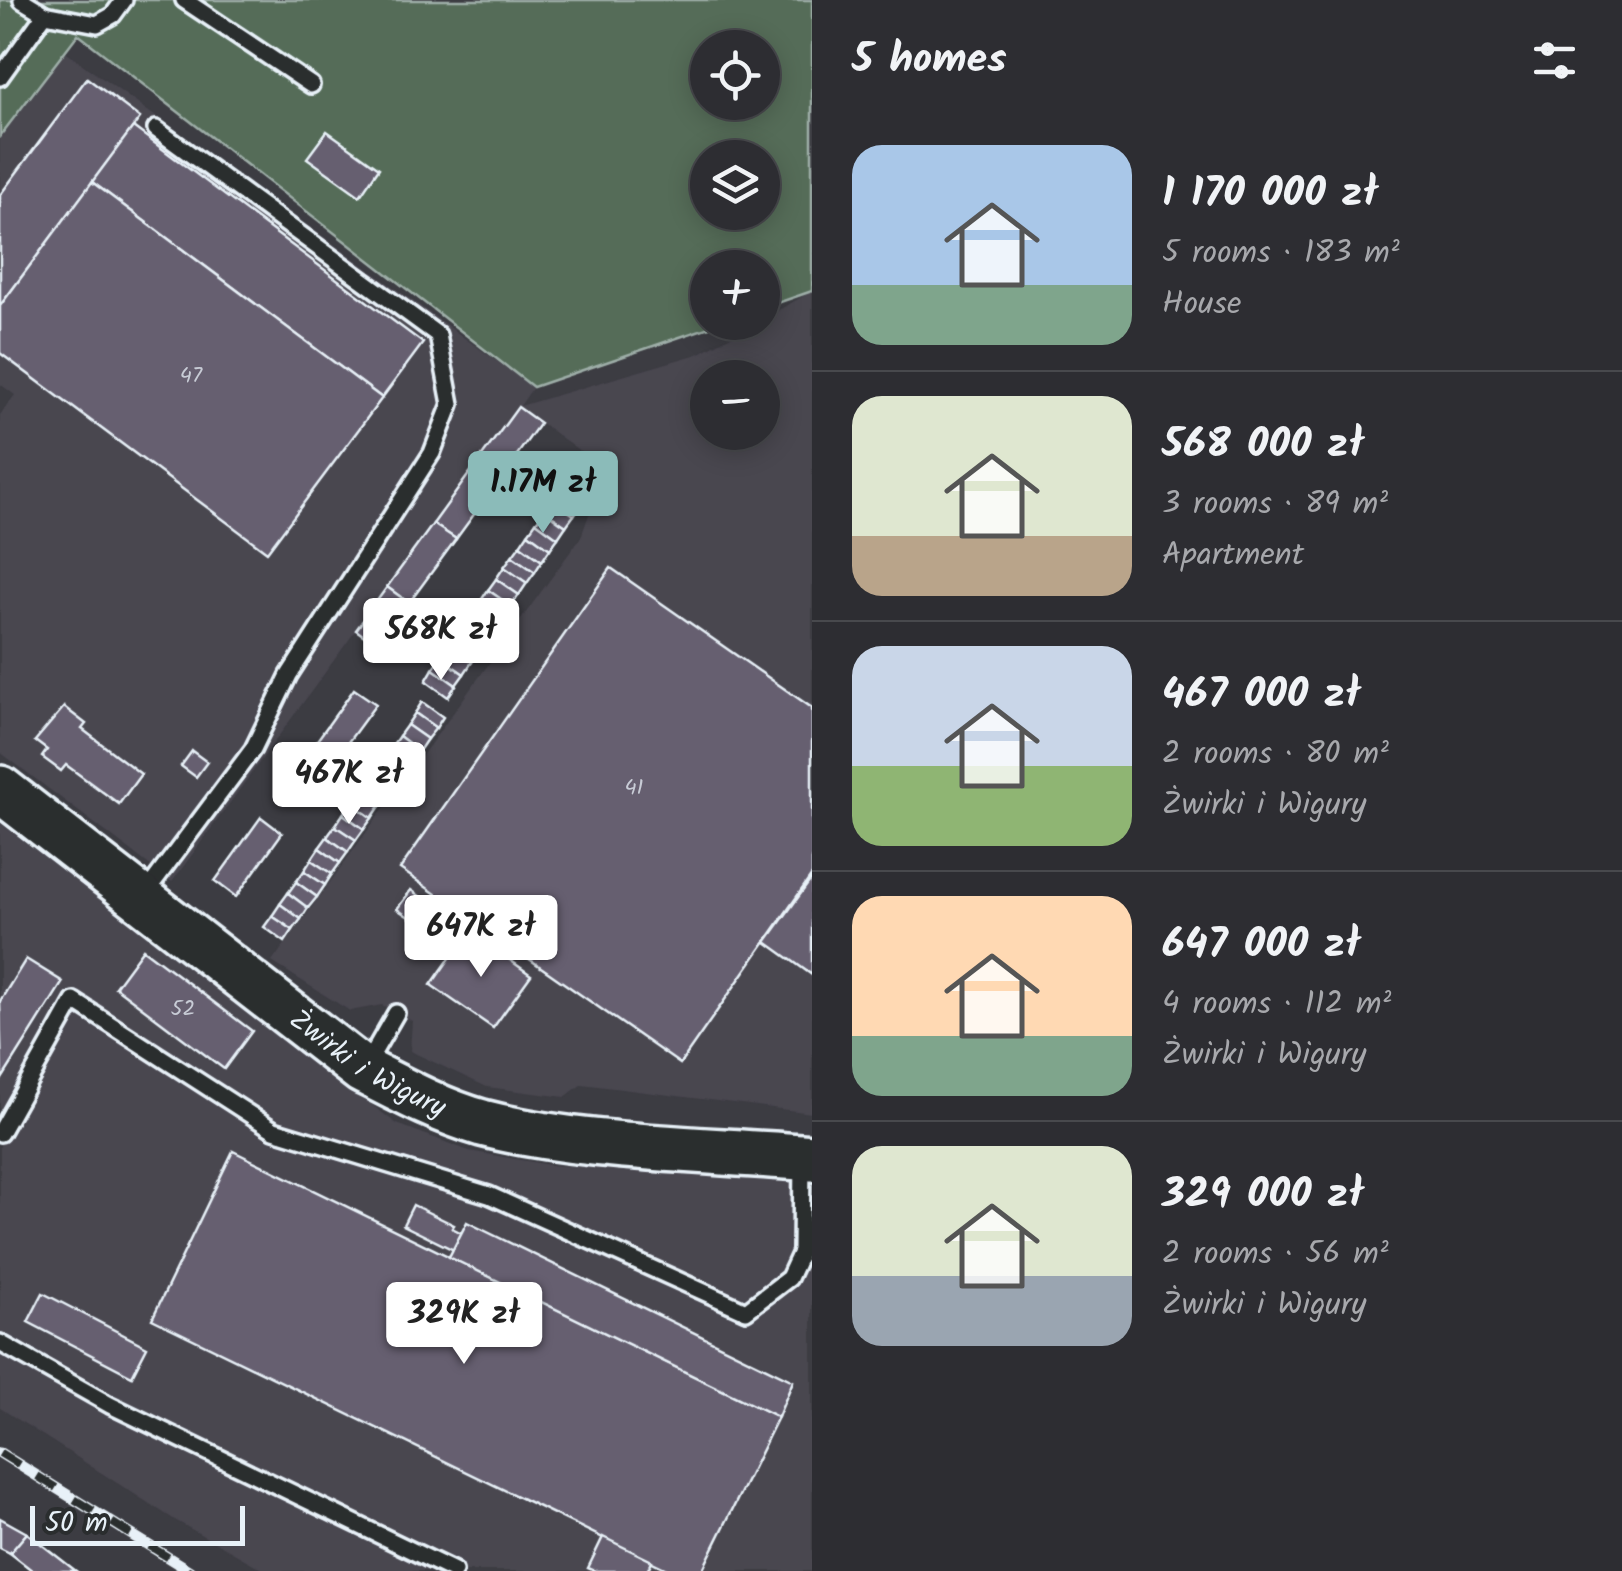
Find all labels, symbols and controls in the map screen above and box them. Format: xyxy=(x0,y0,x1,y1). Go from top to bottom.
text: 5 homes xyxy=(852,27,1007,94)
map controls xyxy=(690,30,780,450)
button: locate xyxy=(690,30,780,120)
icon: filters xyxy=(1527,33,1582,88)
button: layers xyxy=(690,140,780,230)
text: 1 170 000 zł xyxy=(1162,161,1378,228)
icon: home xyxy=(932,185,1052,305)
text: 5 rooms · 183 m² xyxy=(1162,228,1400,279)
button: + xyxy=(690,250,780,340)
text: House xyxy=(1162,279,1241,330)
house number: 47 xyxy=(180,359,203,394)
button: − xyxy=(690,360,780,450)
text: 568 000 zł xyxy=(1162,412,1364,479)
icon: home xyxy=(932,436,1052,556)
pin: 1.17M zł xyxy=(440,451,646,536)
text: 1.17M zł xyxy=(490,458,596,509)
text: 3 rooms · 89 m² xyxy=(1162,479,1388,530)
text: Apartment xyxy=(1162,530,1304,581)
pin: 568K zł xyxy=(349,598,533,683)
text: 568K zł xyxy=(385,605,497,656)
text: 467 000 zł xyxy=(1162,662,1361,729)
icon: home xyxy=(932,686,1052,806)
text: 2 rooms · 80 m² xyxy=(1162,729,1389,780)
pin: 467K zł xyxy=(257,742,441,827)
text: 467K zł xyxy=(294,749,404,800)
house number: 41 xyxy=(624,771,644,806)
text: Żwirki i Wigury xyxy=(1162,780,1366,831)
pin: 647K zł xyxy=(389,895,573,980)
text: 647K zł xyxy=(426,902,536,953)
text: 647 000 zł xyxy=(1162,912,1361,979)
icon: home xyxy=(932,936,1052,1056)
text: 4 rooms · 112 m² xyxy=(1162,979,1391,1030)
house number: 52 xyxy=(171,992,195,1027)
street label: Żwirki i Wigury xyxy=(279,998,454,1131)
text: Żwirki i Wigury xyxy=(1162,1030,1366,1081)
text: 329 000 zł xyxy=(1162,1162,1364,1229)
icon: home xyxy=(932,1186,1052,1306)
text: 2 rooms · 56 m² xyxy=(1162,1229,1389,1280)
text: Żwirki i Wigury xyxy=(1162,1280,1366,1331)
pin: 329K zł xyxy=(372,1282,556,1367)
text: 329K zł xyxy=(408,1289,520,1340)
scale bar xyxy=(30,1501,245,1546)
text: 50 m xyxy=(45,1501,108,1546)

